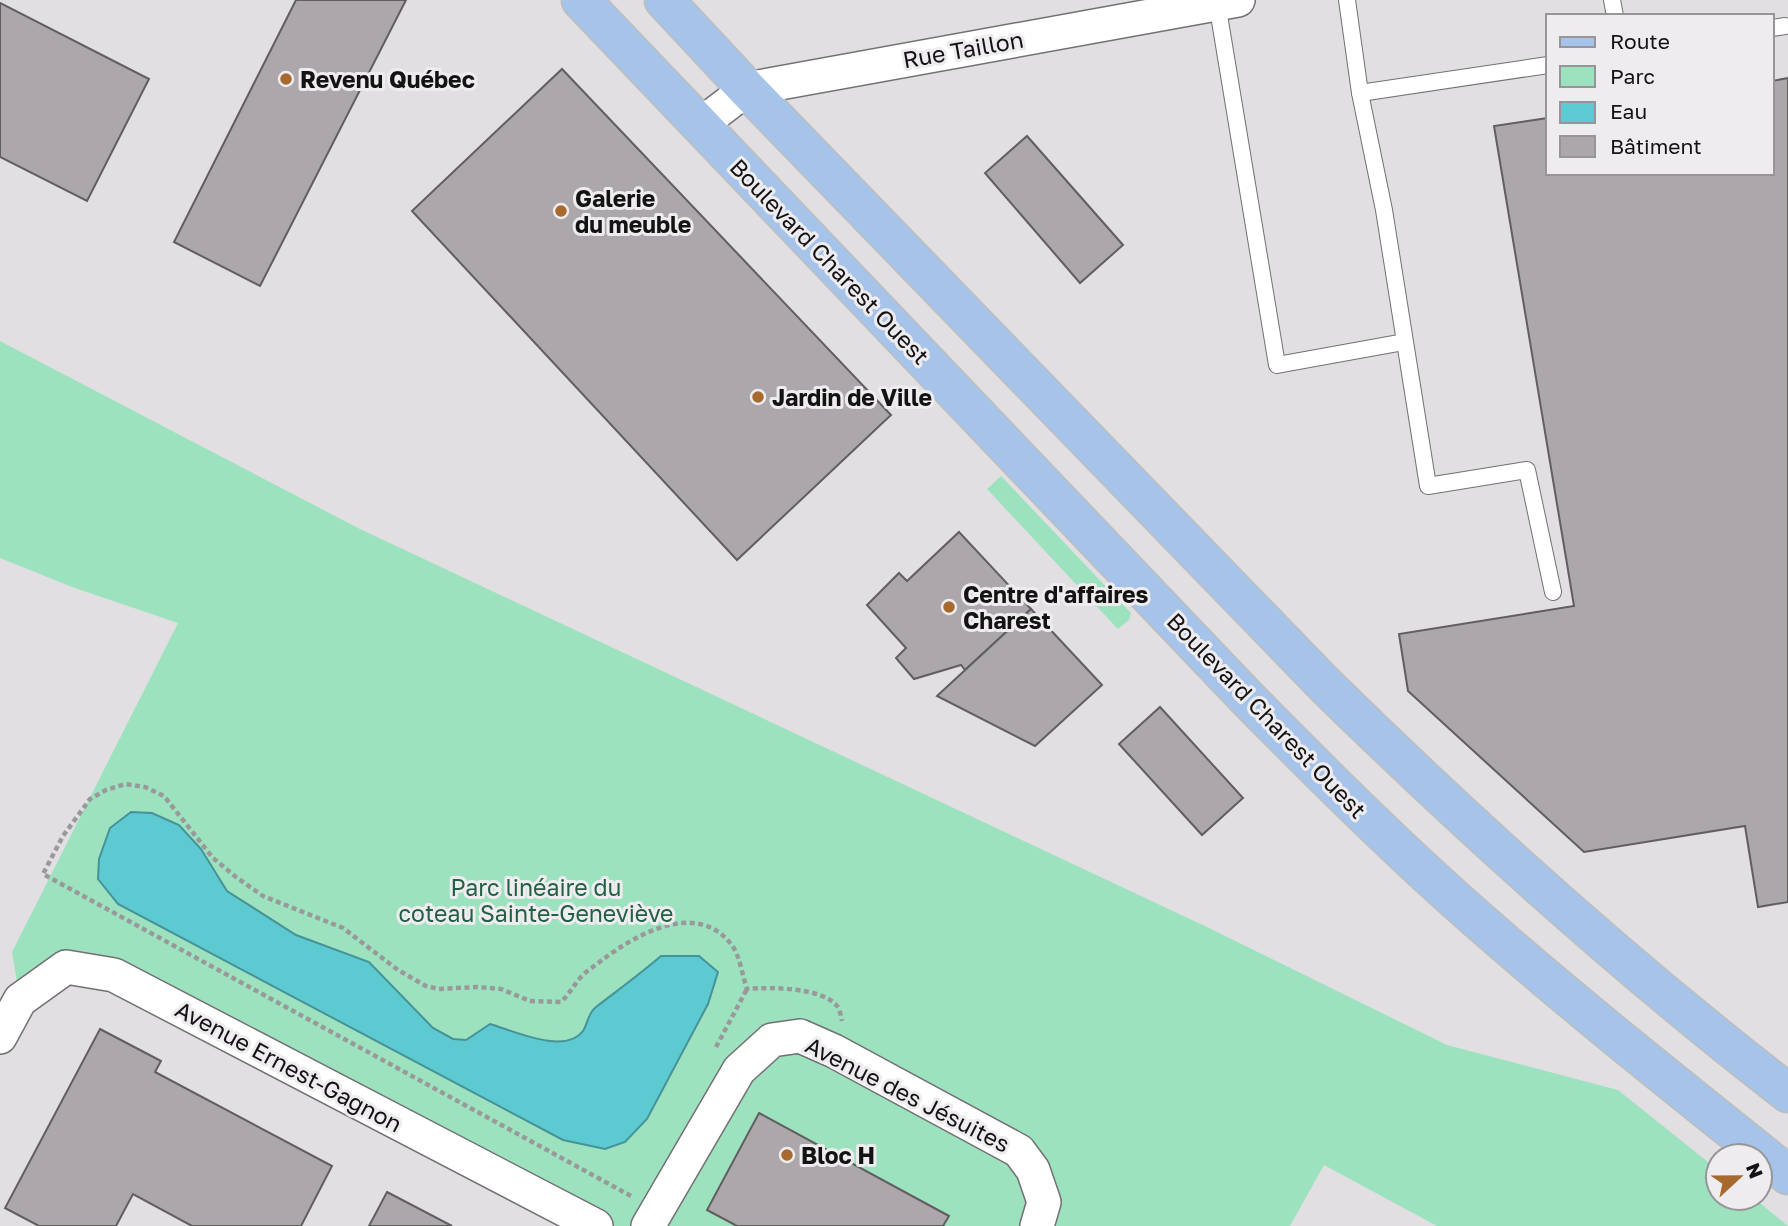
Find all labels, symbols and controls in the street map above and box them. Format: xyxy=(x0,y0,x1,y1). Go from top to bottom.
legend xyxy=(1546,14,1774,175)
street label: Rue Taillon xyxy=(901,25,1025,73)
text: Route xyxy=(1610,28,1670,54)
text: Parc xyxy=(1610,63,1655,89)
place label: Revenu Québec xyxy=(300,65,475,93)
marker: Revenu Québec xyxy=(278,71,294,87)
text: Eau xyxy=(1610,98,1647,124)
text: Bâtiment xyxy=(1610,133,1702,159)
street label: Boulevard Charest Ouest xyxy=(725,153,935,369)
place label: Galerie du meuble xyxy=(575,184,691,238)
marker: Galerie du meuble xyxy=(553,203,569,219)
place label: Jardin de Ville xyxy=(772,383,932,411)
marker: Jardin de Ville xyxy=(750,389,766,405)
place label: Centre d'affaires Charest xyxy=(963,580,1149,634)
marker: Centre d'affaires Charest xyxy=(941,599,957,615)
street label: Boulevard Charest Ouest xyxy=(1162,607,1372,823)
park label: Parc linéaire du coteau Sainte-Geneviève xyxy=(399,873,673,927)
street label: Avenue Ernest-Gagnon xyxy=(171,994,407,1138)
street label: Avenue des Jésuites xyxy=(801,1030,1015,1158)
place label: Bloc H xyxy=(801,1141,875,1169)
north arrow xyxy=(1704,1142,1774,1212)
marker: Bloc H xyxy=(779,1147,795,1163)
text: N xyxy=(1742,1159,1769,1181)

